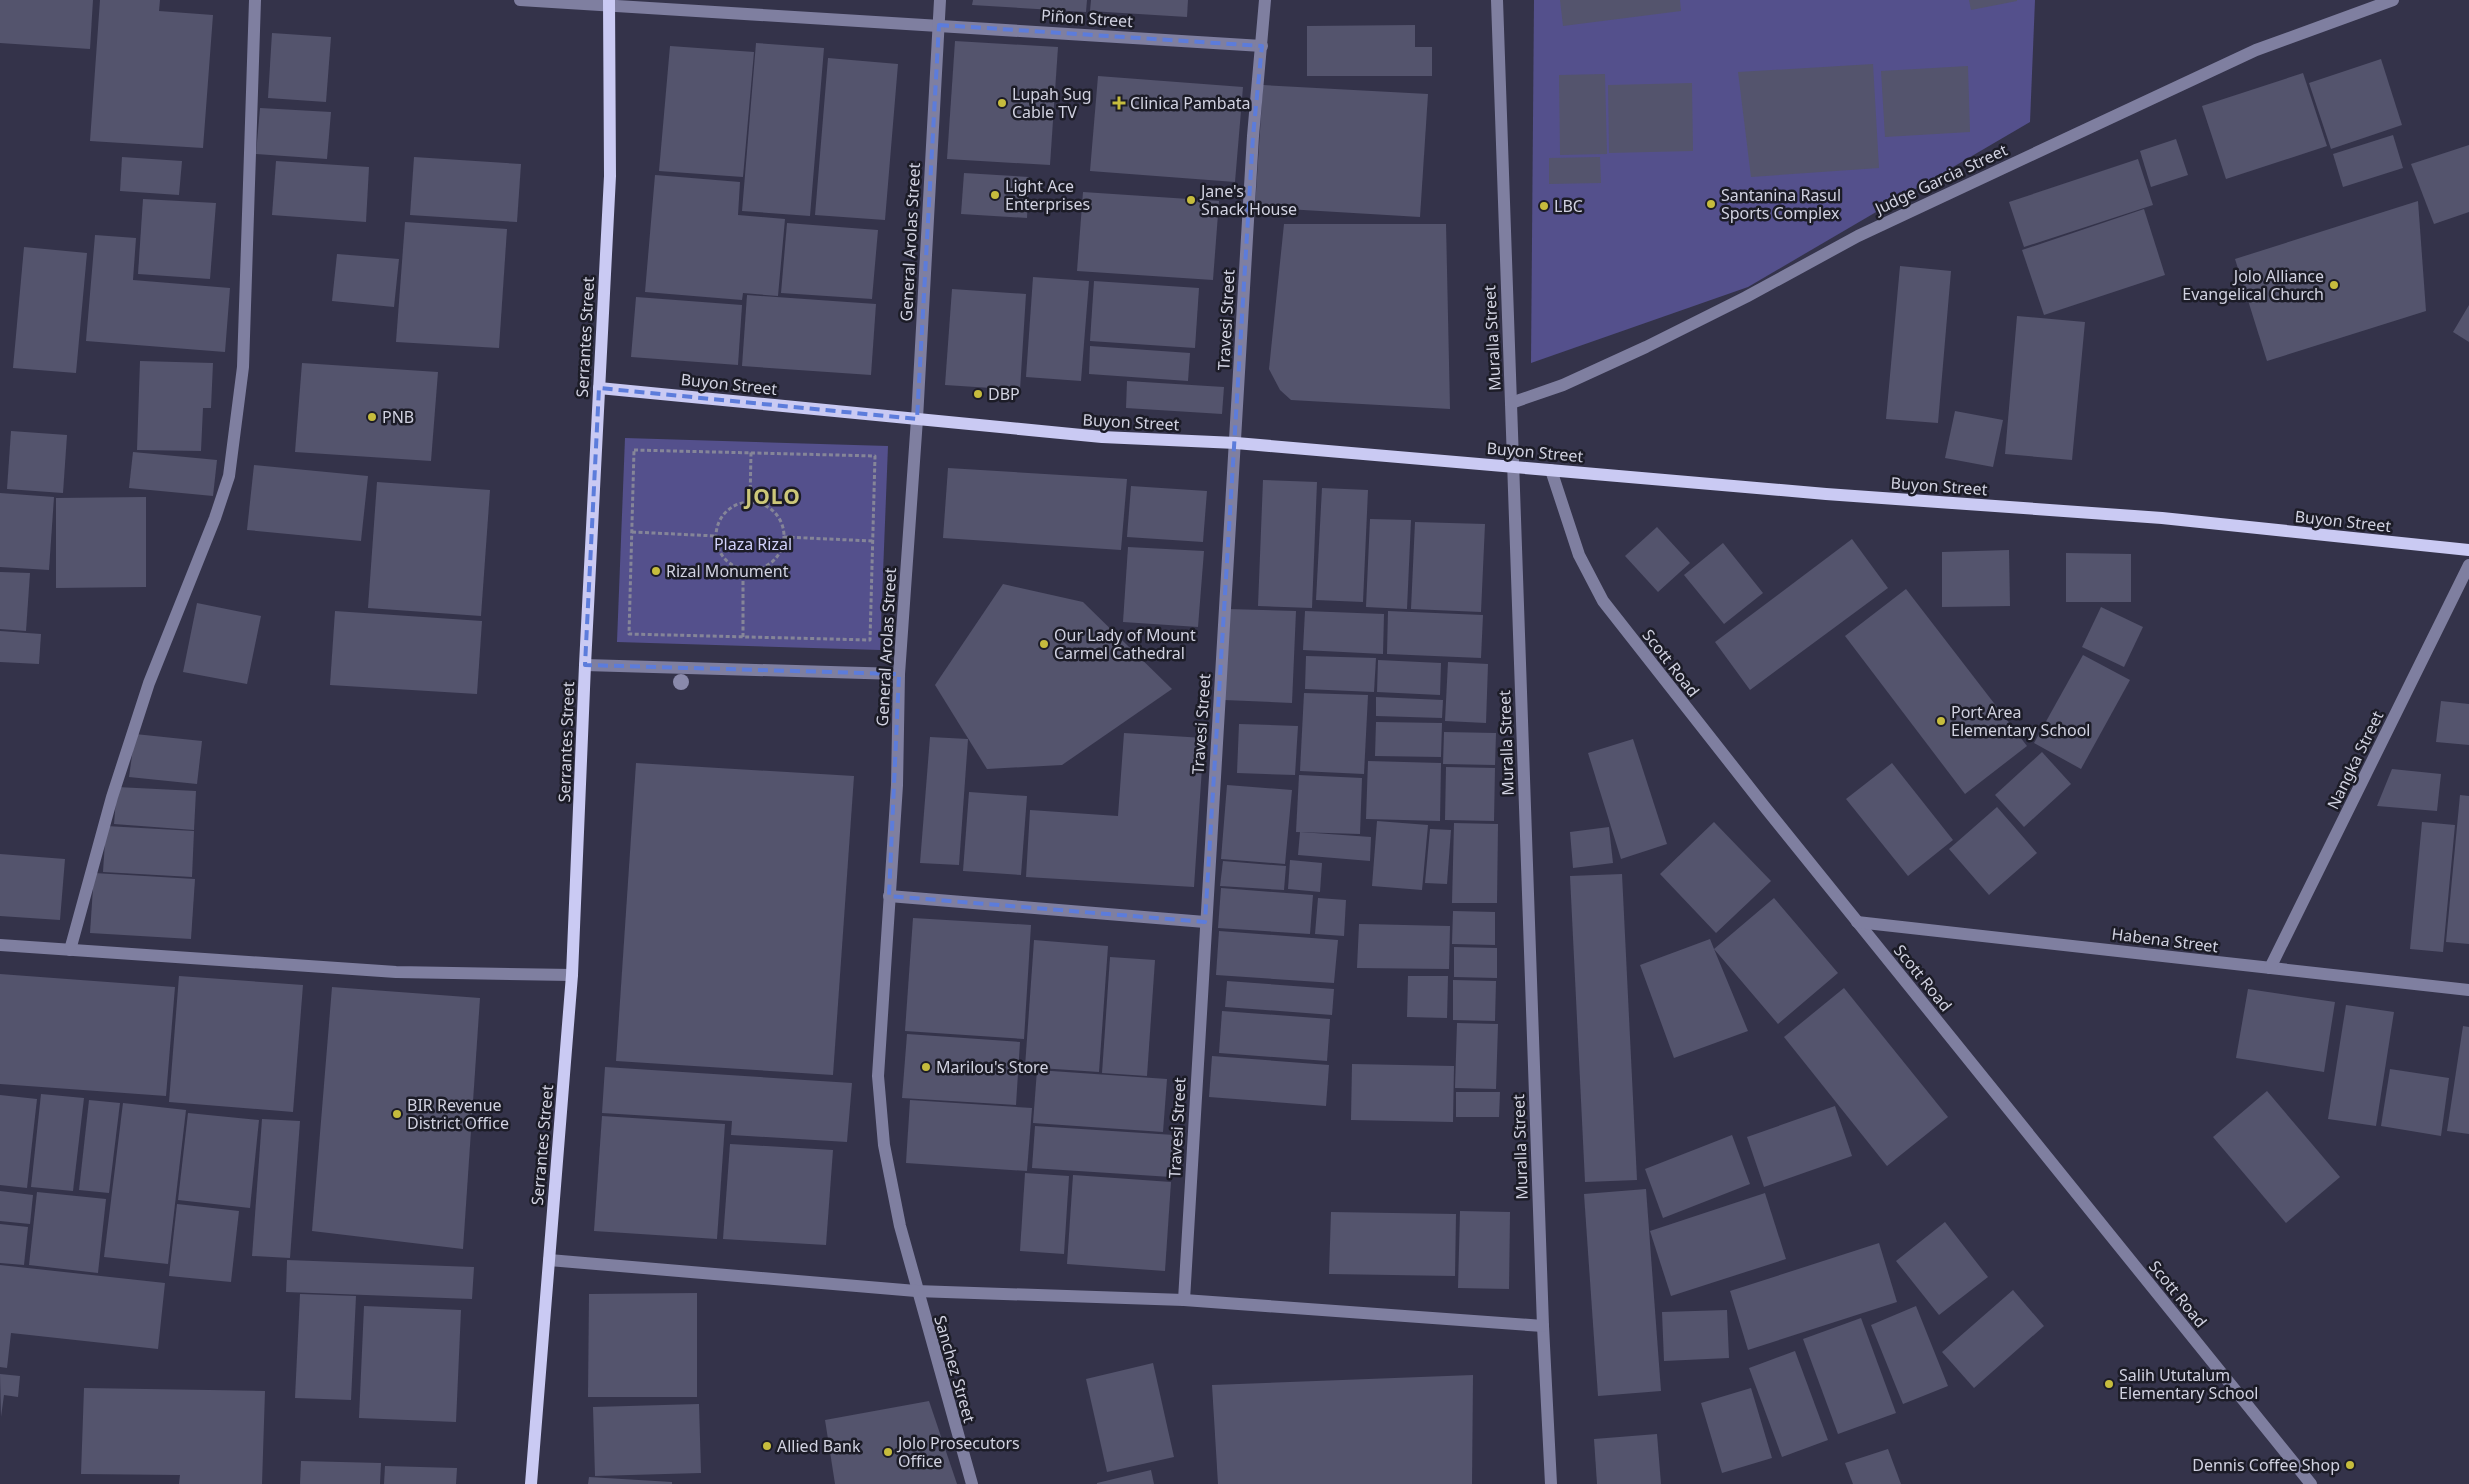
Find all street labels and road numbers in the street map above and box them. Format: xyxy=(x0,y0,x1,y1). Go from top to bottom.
street label: Piñon Street xyxy=(1040,4,1134,32)
street label: Judge Garcia Street xyxy=(1869,139,2011,220)
street label: General Arolas Street xyxy=(895,162,925,322)
street label: Travesi Street xyxy=(1212,269,1240,371)
street label: Serrantes Street xyxy=(571,276,599,398)
street label: Muralla Street xyxy=(1478,284,1506,391)
street label: Buyon Street xyxy=(680,368,779,400)
street label: Buyon Street xyxy=(1082,408,1180,436)
street label: Buyon Street xyxy=(1486,437,1584,467)
street label: Buyon Street xyxy=(1890,472,1988,500)
street label: Buyon Street xyxy=(2294,505,2393,537)
street label: General Arolas Street xyxy=(871,567,901,727)
street label: Scott Road xyxy=(1638,625,1704,701)
street label: Travesi Street xyxy=(1186,673,1216,775)
street label: Serrantes Street xyxy=(553,681,579,803)
street label: Muralla Street xyxy=(1493,690,1519,796)
street label: Nangka Street xyxy=(2322,707,2388,813)
street label: Habena Street xyxy=(2110,923,2220,957)
street label: Scott Road xyxy=(1889,940,1957,1016)
street label: Travesi Street xyxy=(1163,1077,1191,1179)
street label: Serrantes Street xyxy=(526,1084,558,1206)
street label: Muralla Street xyxy=(1507,1094,1533,1200)
street label: Scott Road xyxy=(2144,1256,2212,1332)
street label: Sanchez Street xyxy=(929,1313,981,1425)

